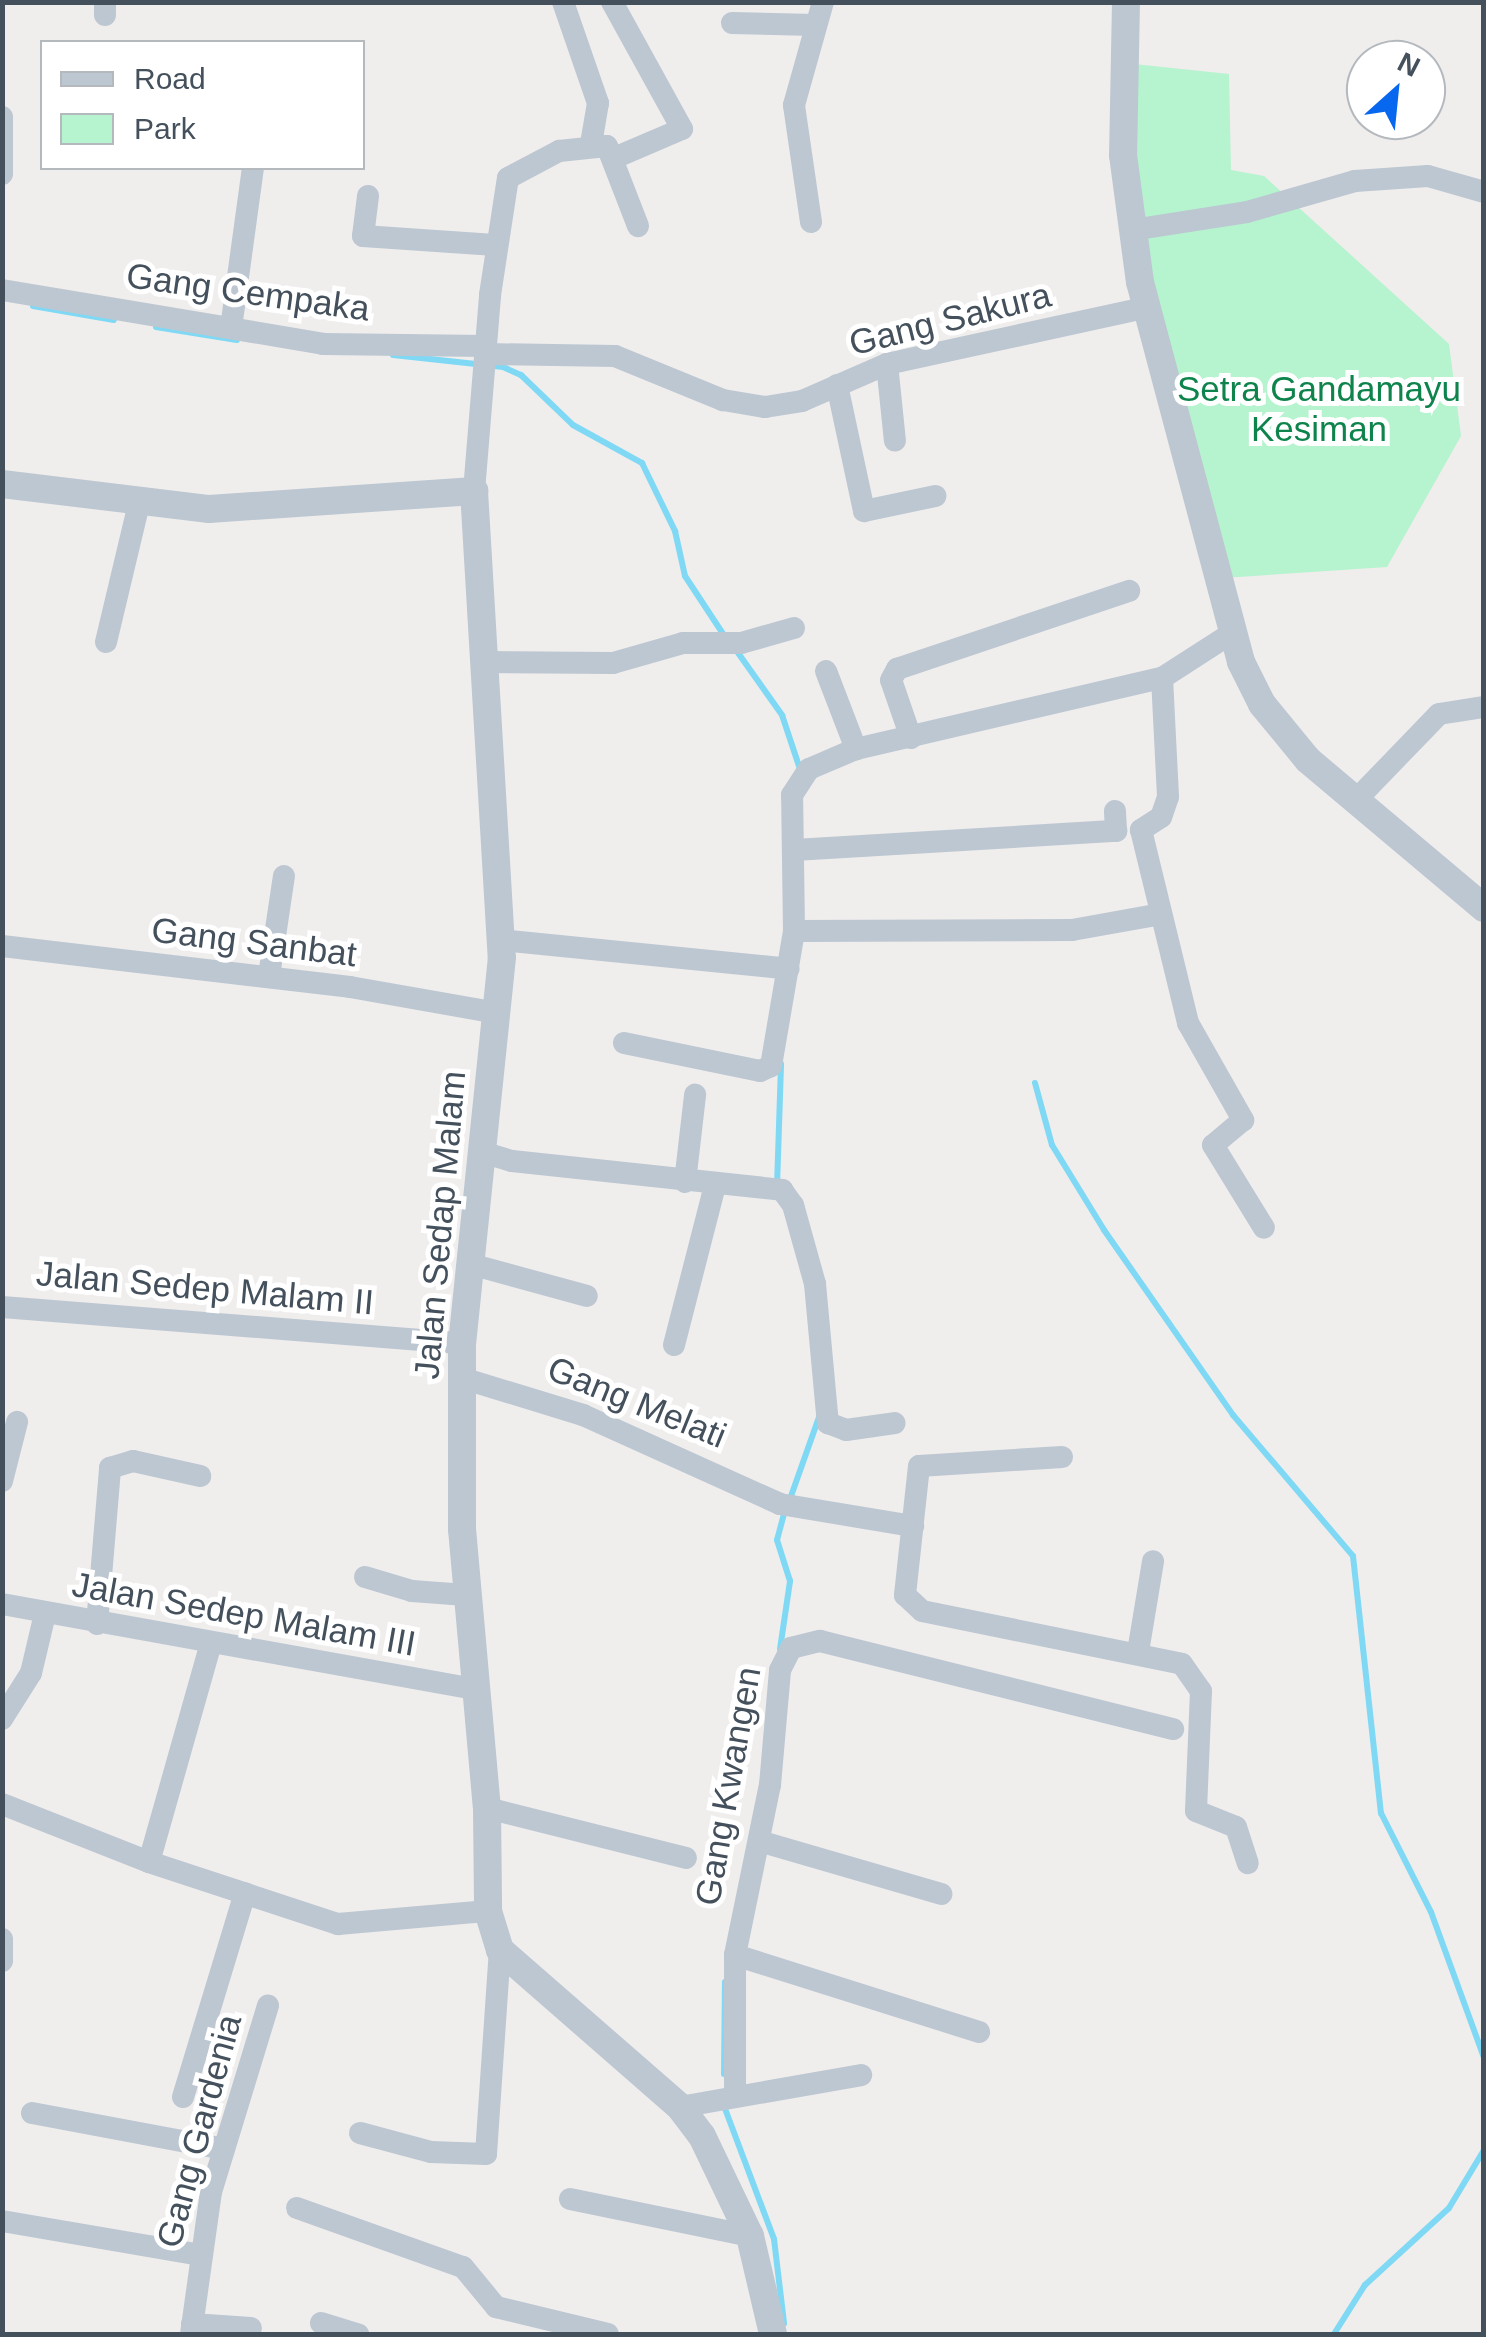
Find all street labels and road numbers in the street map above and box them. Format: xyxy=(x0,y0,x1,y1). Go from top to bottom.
street label: Gang Cempaka xyxy=(124,254,372,330)
street label: Gang Sakura xyxy=(845,274,1055,364)
street label: Gang Sanbat xyxy=(149,909,359,975)
street label: Jalan Sedap Malam xyxy=(406,1069,474,1381)
street label: Jalan Sedep Malam II xyxy=(35,1252,375,1324)
street label: Gang Melati xyxy=(542,1347,732,1457)
street label: Jalan Sedep Malam III xyxy=(69,1563,419,1665)
street label: Gang Kwangen xyxy=(686,1664,770,1908)
street label: Gang Gardenia xyxy=(148,2010,250,2252)

